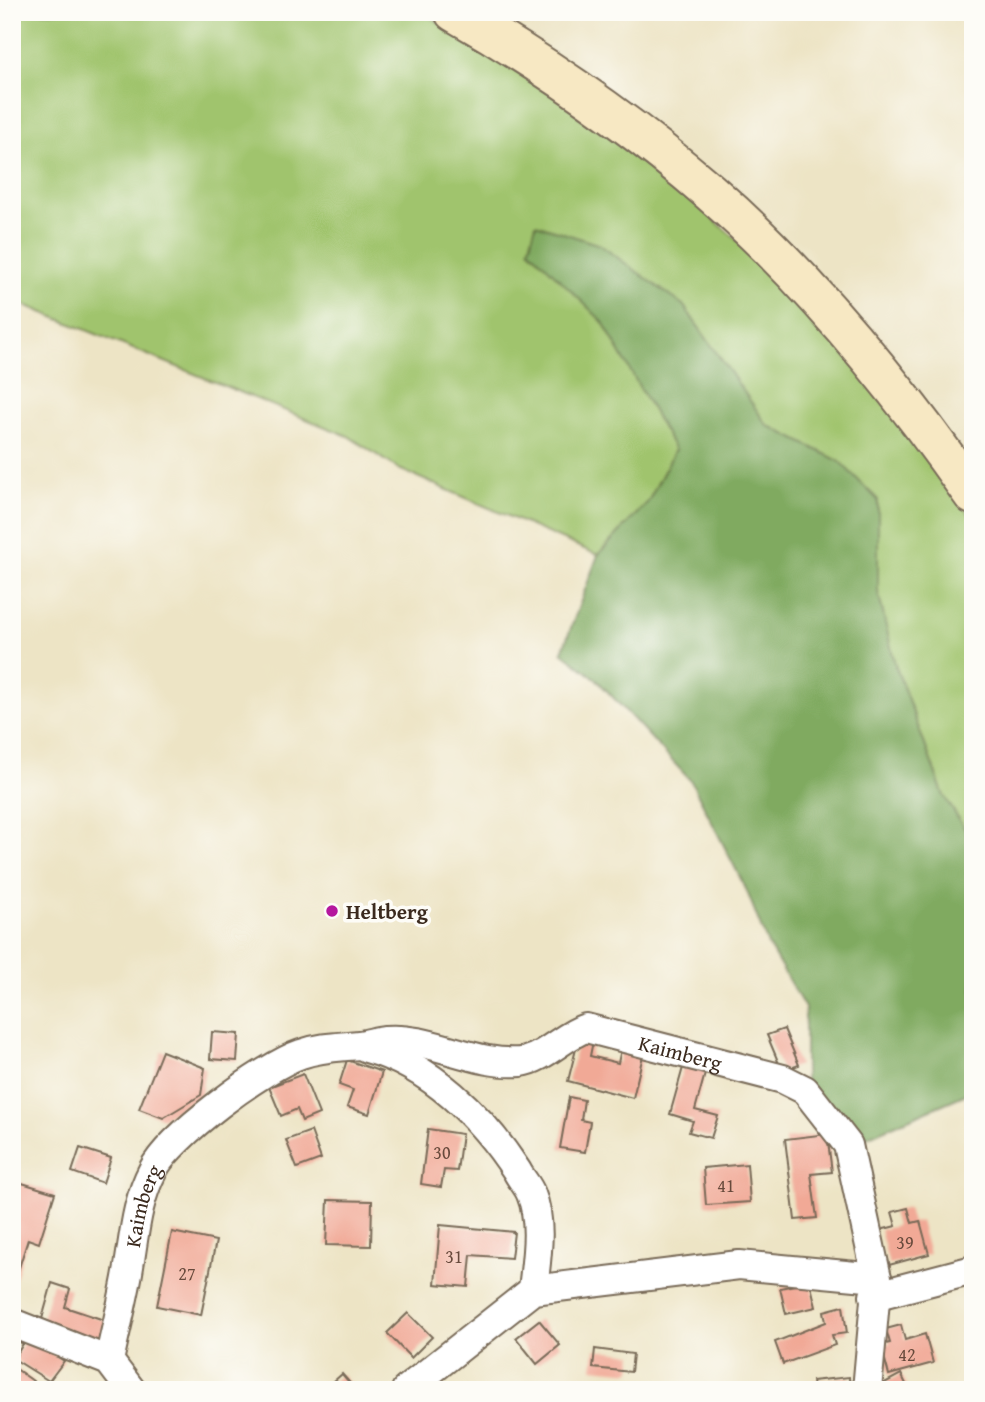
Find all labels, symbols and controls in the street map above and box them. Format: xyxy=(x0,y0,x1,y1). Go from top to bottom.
place label: Heltberg xyxy=(346,896,429,927)
marker: Heltberg xyxy=(324,903,340,919)
street label: Kaimberg xyxy=(635,1027,726,1078)
house number: 30 xyxy=(433,1139,451,1166)
street label: Kaimberg xyxy=(117,1158,169,1249)
house number: 41 xyxy=(717,1172,735,1199)
house number: 39 xyxy=(896,1229,914,1256)
house number: 31 xyxy=(445,1243,463,1270)
house number: 27 xyxy=(178,1260,196,1287)
house number: 42 xyxy=(898,1341,916,1368)

